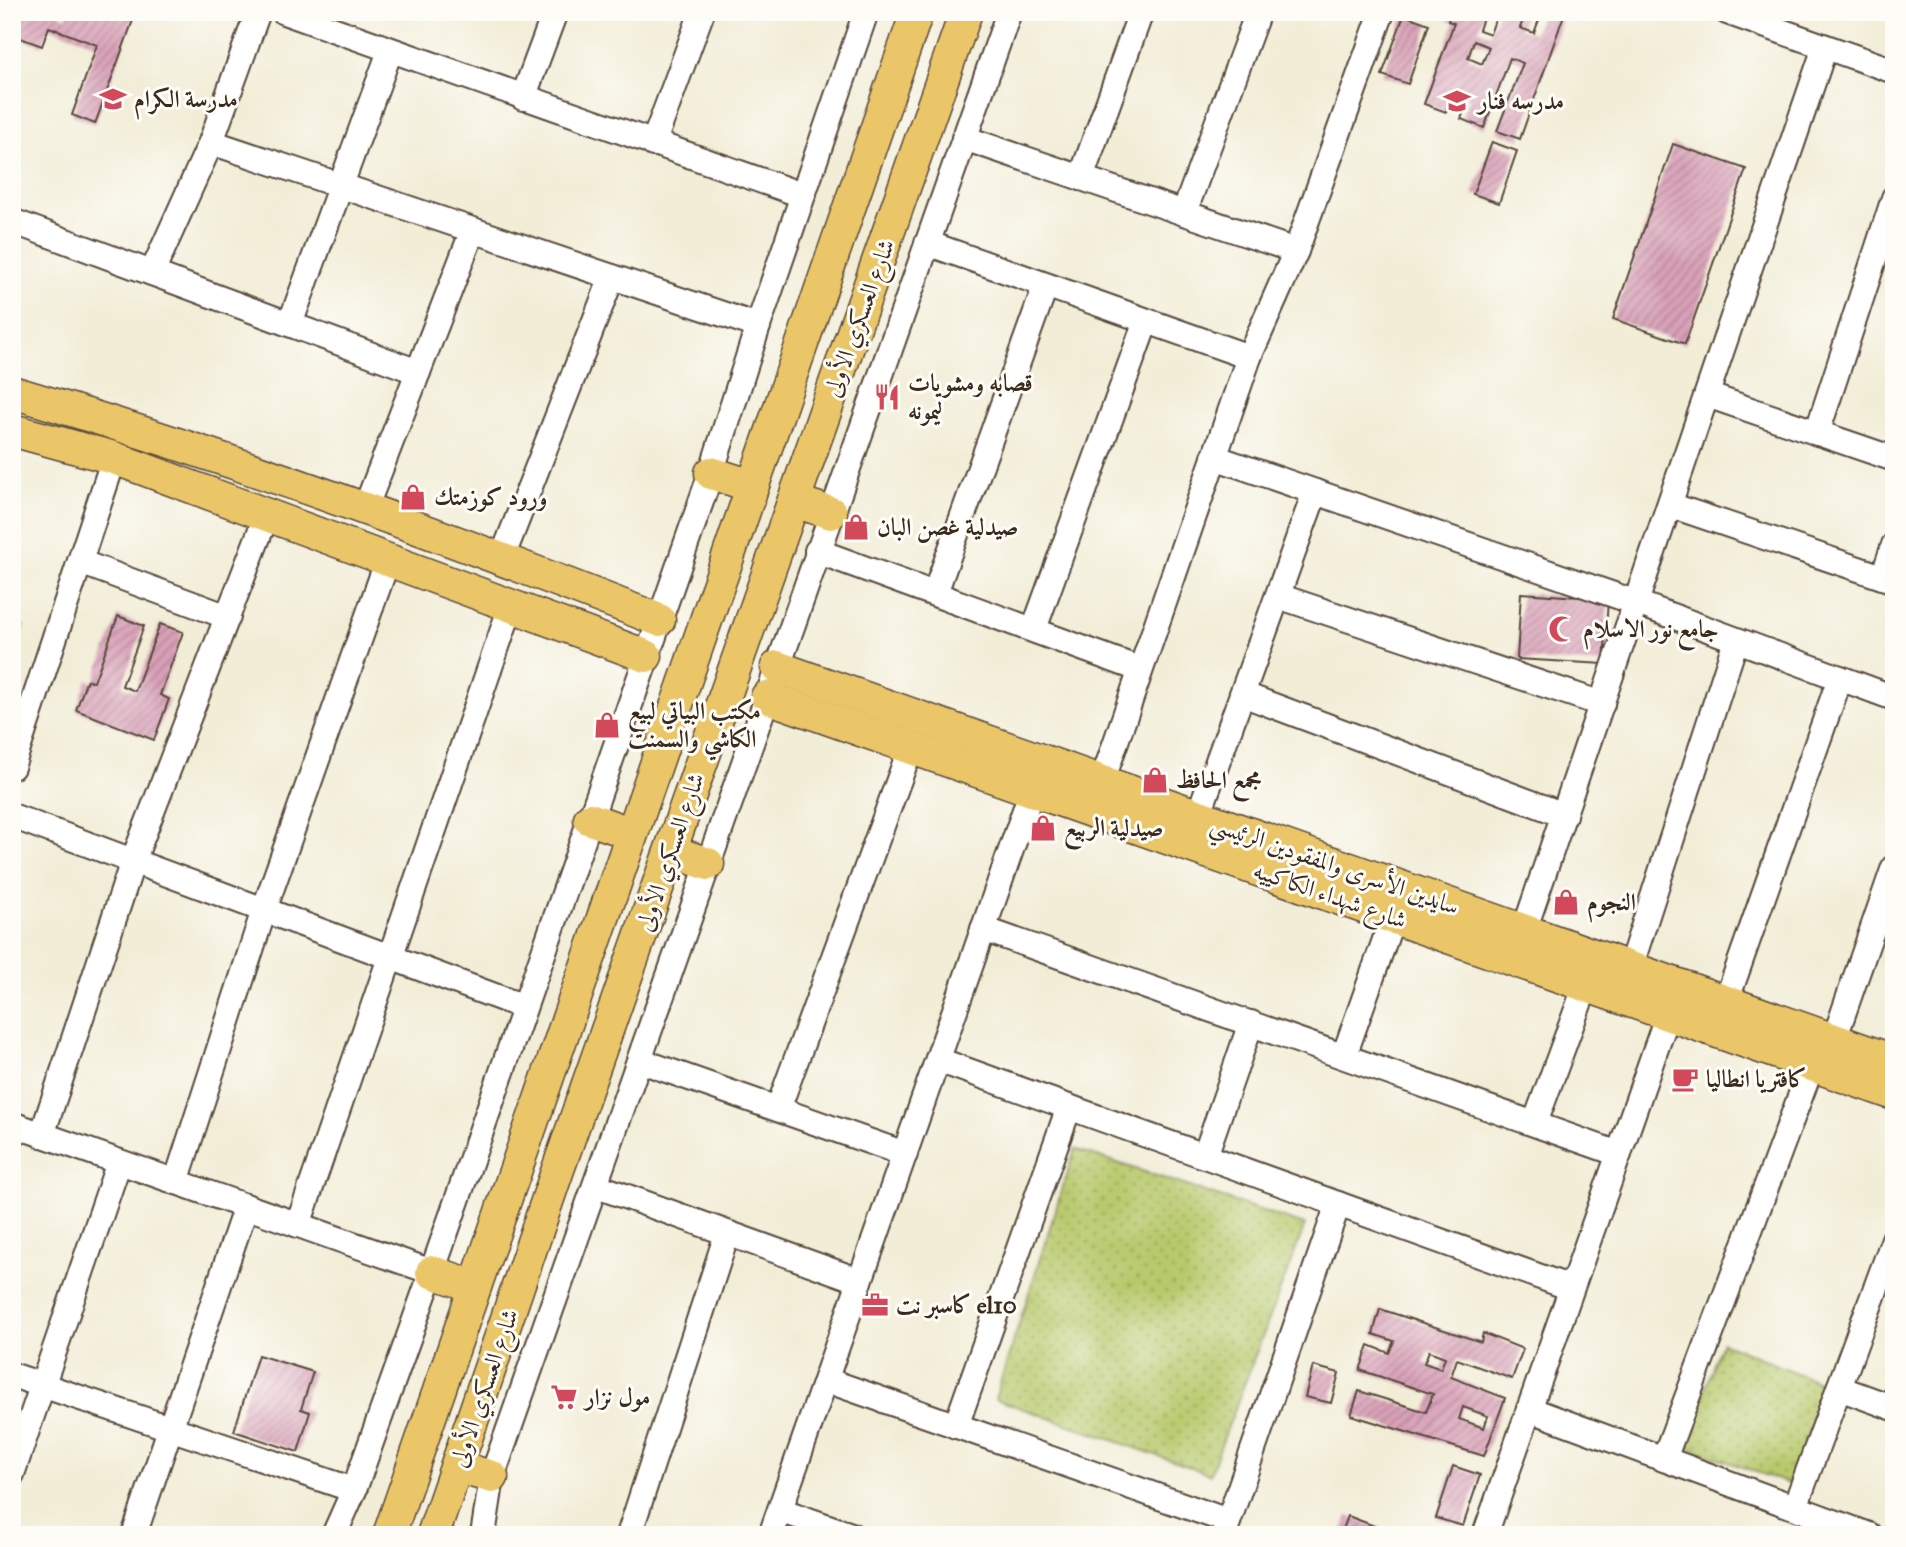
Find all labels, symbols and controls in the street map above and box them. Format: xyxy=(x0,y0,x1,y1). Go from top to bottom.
school or university icon: مدرسة الكرام xyxy=(98,84,128,114)
place label: مدرسة الكرام xyxy=(134,84,238,120)
school or university icon: مدرسه فنار xyxy=(1442,86,1472,116)
place label: مدرسه فنار xyxy=(1475,86,1564,116)
street label: شارع العسكري الأولى xyxy=(816,235,906,403)
place label: قصابه ومشويات ليمونه xyxy=(908,368,1033,426)
restaurant icon: قصابه ومشويات ليمونه xyxy=(872,382,902,412)
shop icon: ورود كوزمتك xyxy=(398,482,428,512)
place label: ورود كوزمتك xyxy=(434,482,547,512)
shop icon: صيدلية غصن البان xyxy=(841,512,871,542)
place label: صيدلية غصن البان xyxy=(877,512,1018,543)
mosque icon: جامع نور الاسلام xyxy=(1547,614,1577,644)
place label: جامع نور الاسلام xyxy=(1583,614,1719,651)
place label: مكتب البياتي لبيع الكاشي والسمنت xyxy=(628,696,761,761)
shop icon: مكتب البياتي لبيع الكاشي والسمنت xyxy=(592,710,622,740)
shop icon: مجمع الحافظ xyxy=(1140,765,1170,795)
place label: مجمع الحافظ xyxy=(1176,765,1261,802)
street label: شارع العسكري الأولى xyxy=(628,769,716,937)
street label: سايدين الأسرى والمفقودين الرئيسي xyxy=(1204,807,1464,928)
shop icon: صيدلية الربيع xyxy=(1028,813,1058,843)
place label: صيدلية الربيع xyxy=(1064,813,1163,850)
street label: شارع شهداء الكاكييه xyxy=(1248,855,1411,940)
shop icon: النجوم xyxy=(1551,887,1581,917)
place label: النجوم xyxy=(1587,887,1636,923)
cafe icon: كافتريا انطاليا xyxy=(1670,1064,1700,1094)
place label: كافتريا انطاليا xyxy=(1706,1064,1807,1094)
office icon: كاسبر نت el10 xyxy=(860,1290,890,1320)
place label: كاسبر نت el10 xyxy=(896,1290,1017,1320)
street label: شارع العسكري الأولى xyxy=(442,1305,530,1473)
supermarket icon: مول نزار xyxy=(549,1382,579,1412)
place label: مول نزار xyxy=(582,1382,650,1412)

